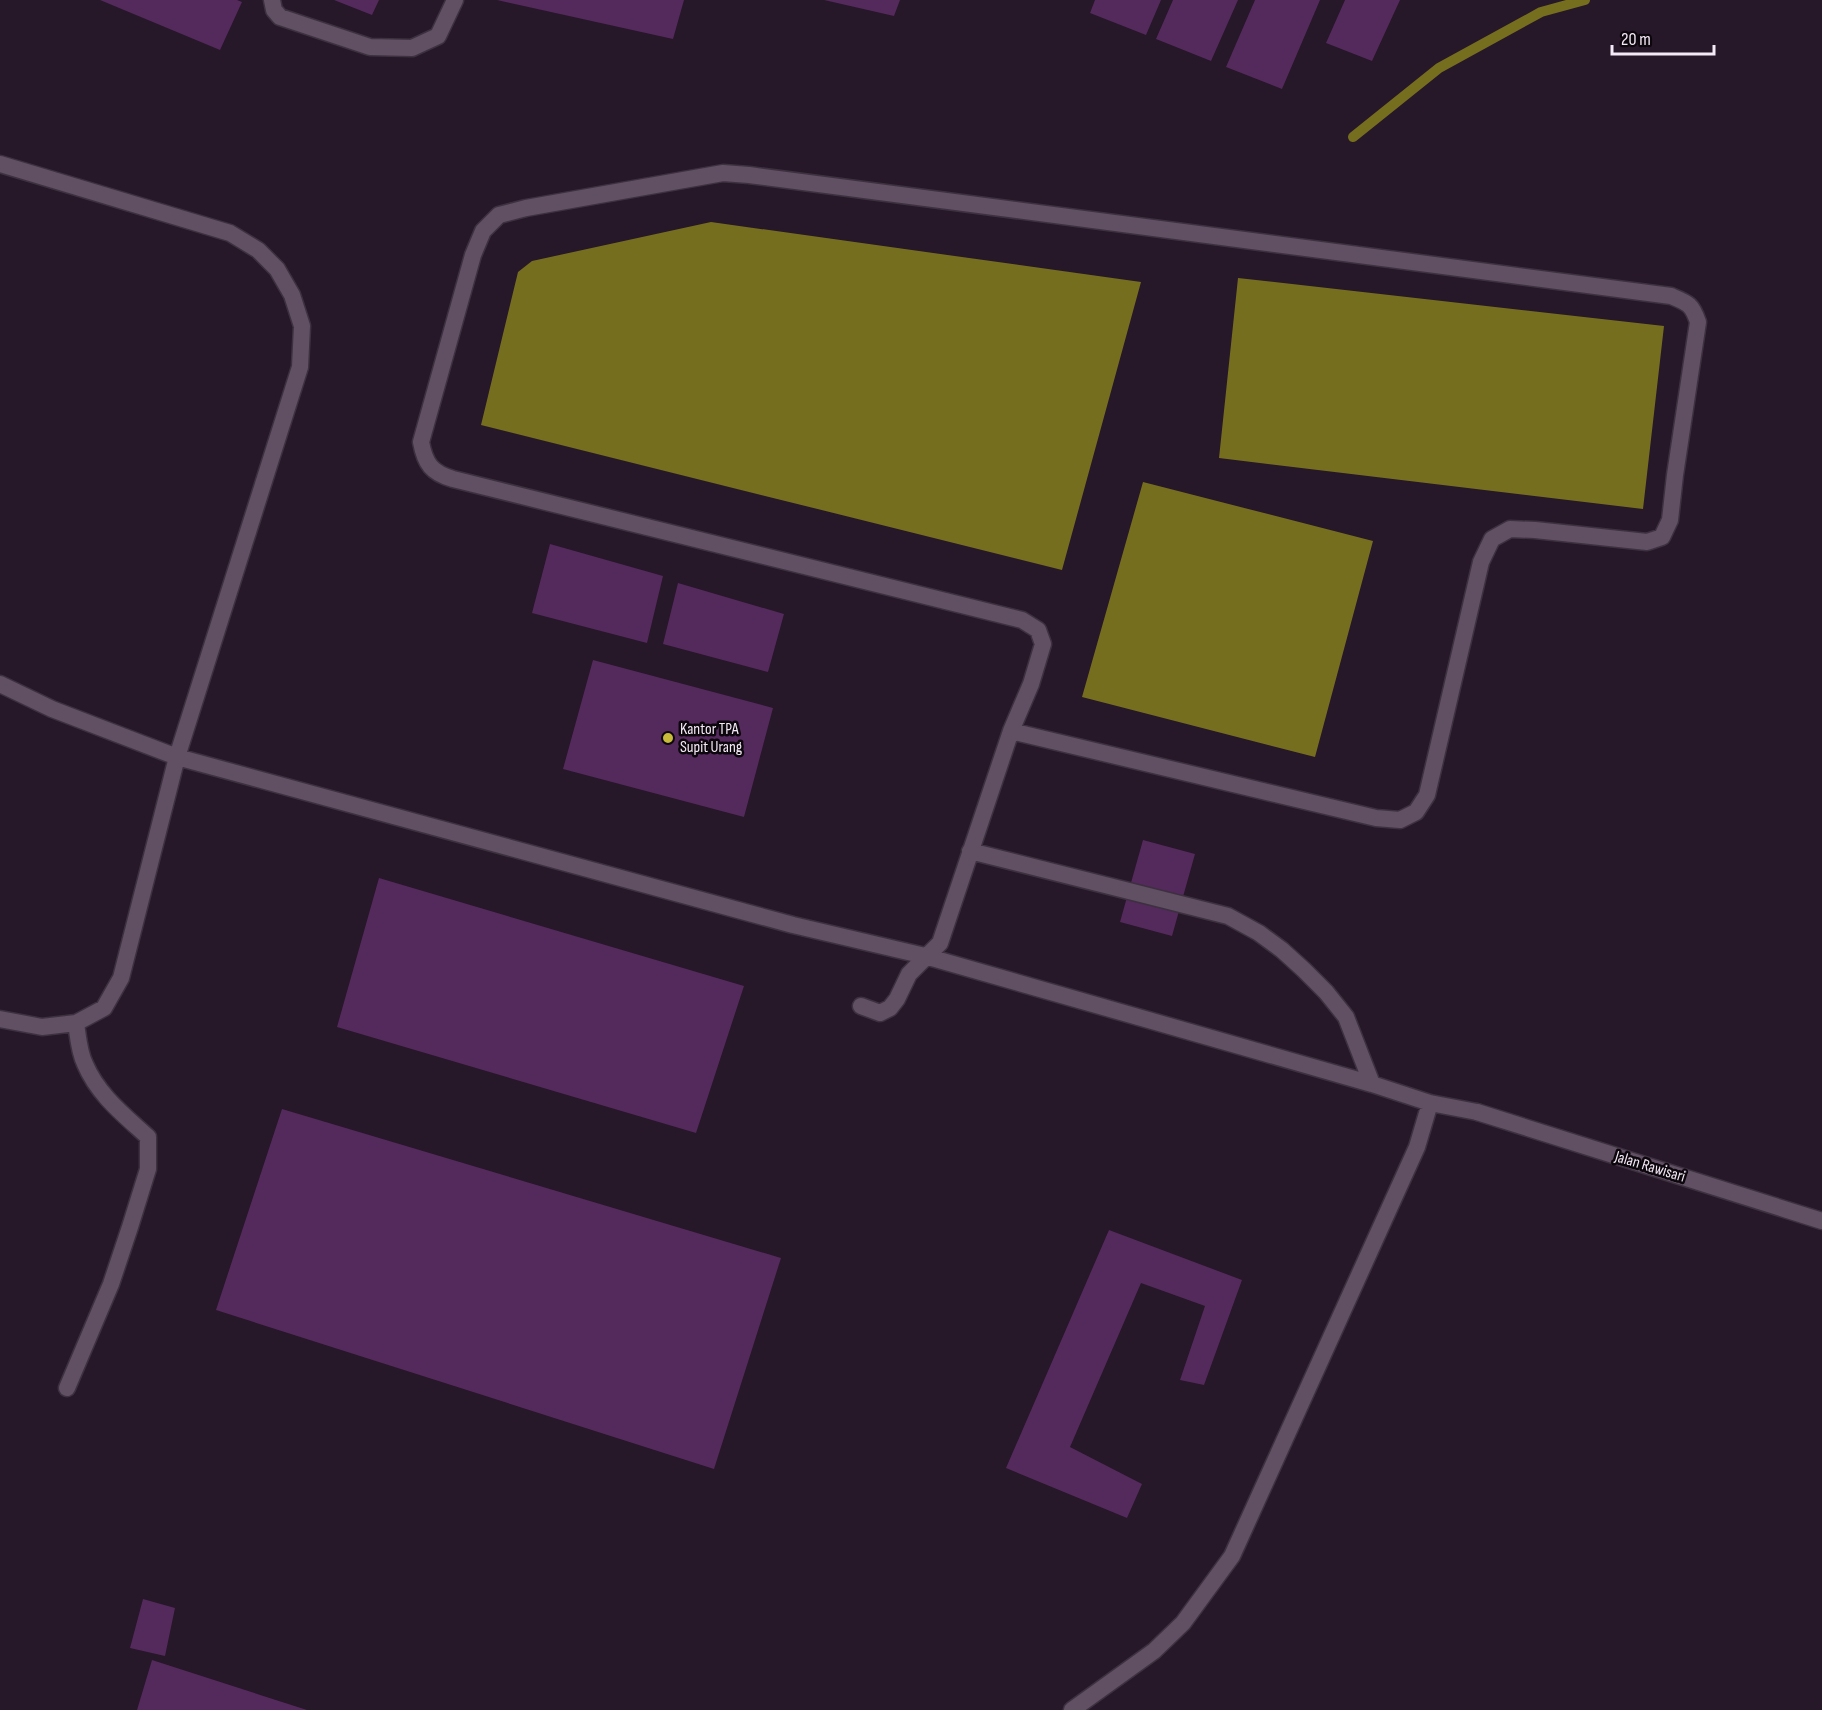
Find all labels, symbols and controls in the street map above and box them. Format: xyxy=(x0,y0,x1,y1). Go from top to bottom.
scale bar xyxy=(1612,18,1714,56)
text: 20 m xyxy=(1621,29,1651,50)
place label: Kantor TPA Supit Urang xyxy=(680,720,742,757)
marker: Kantor TPA Supit Urang xyxy=(661,731,675,745)
street label: Jalan Rawisari xyxy=(1612,1147,1688,1187)

